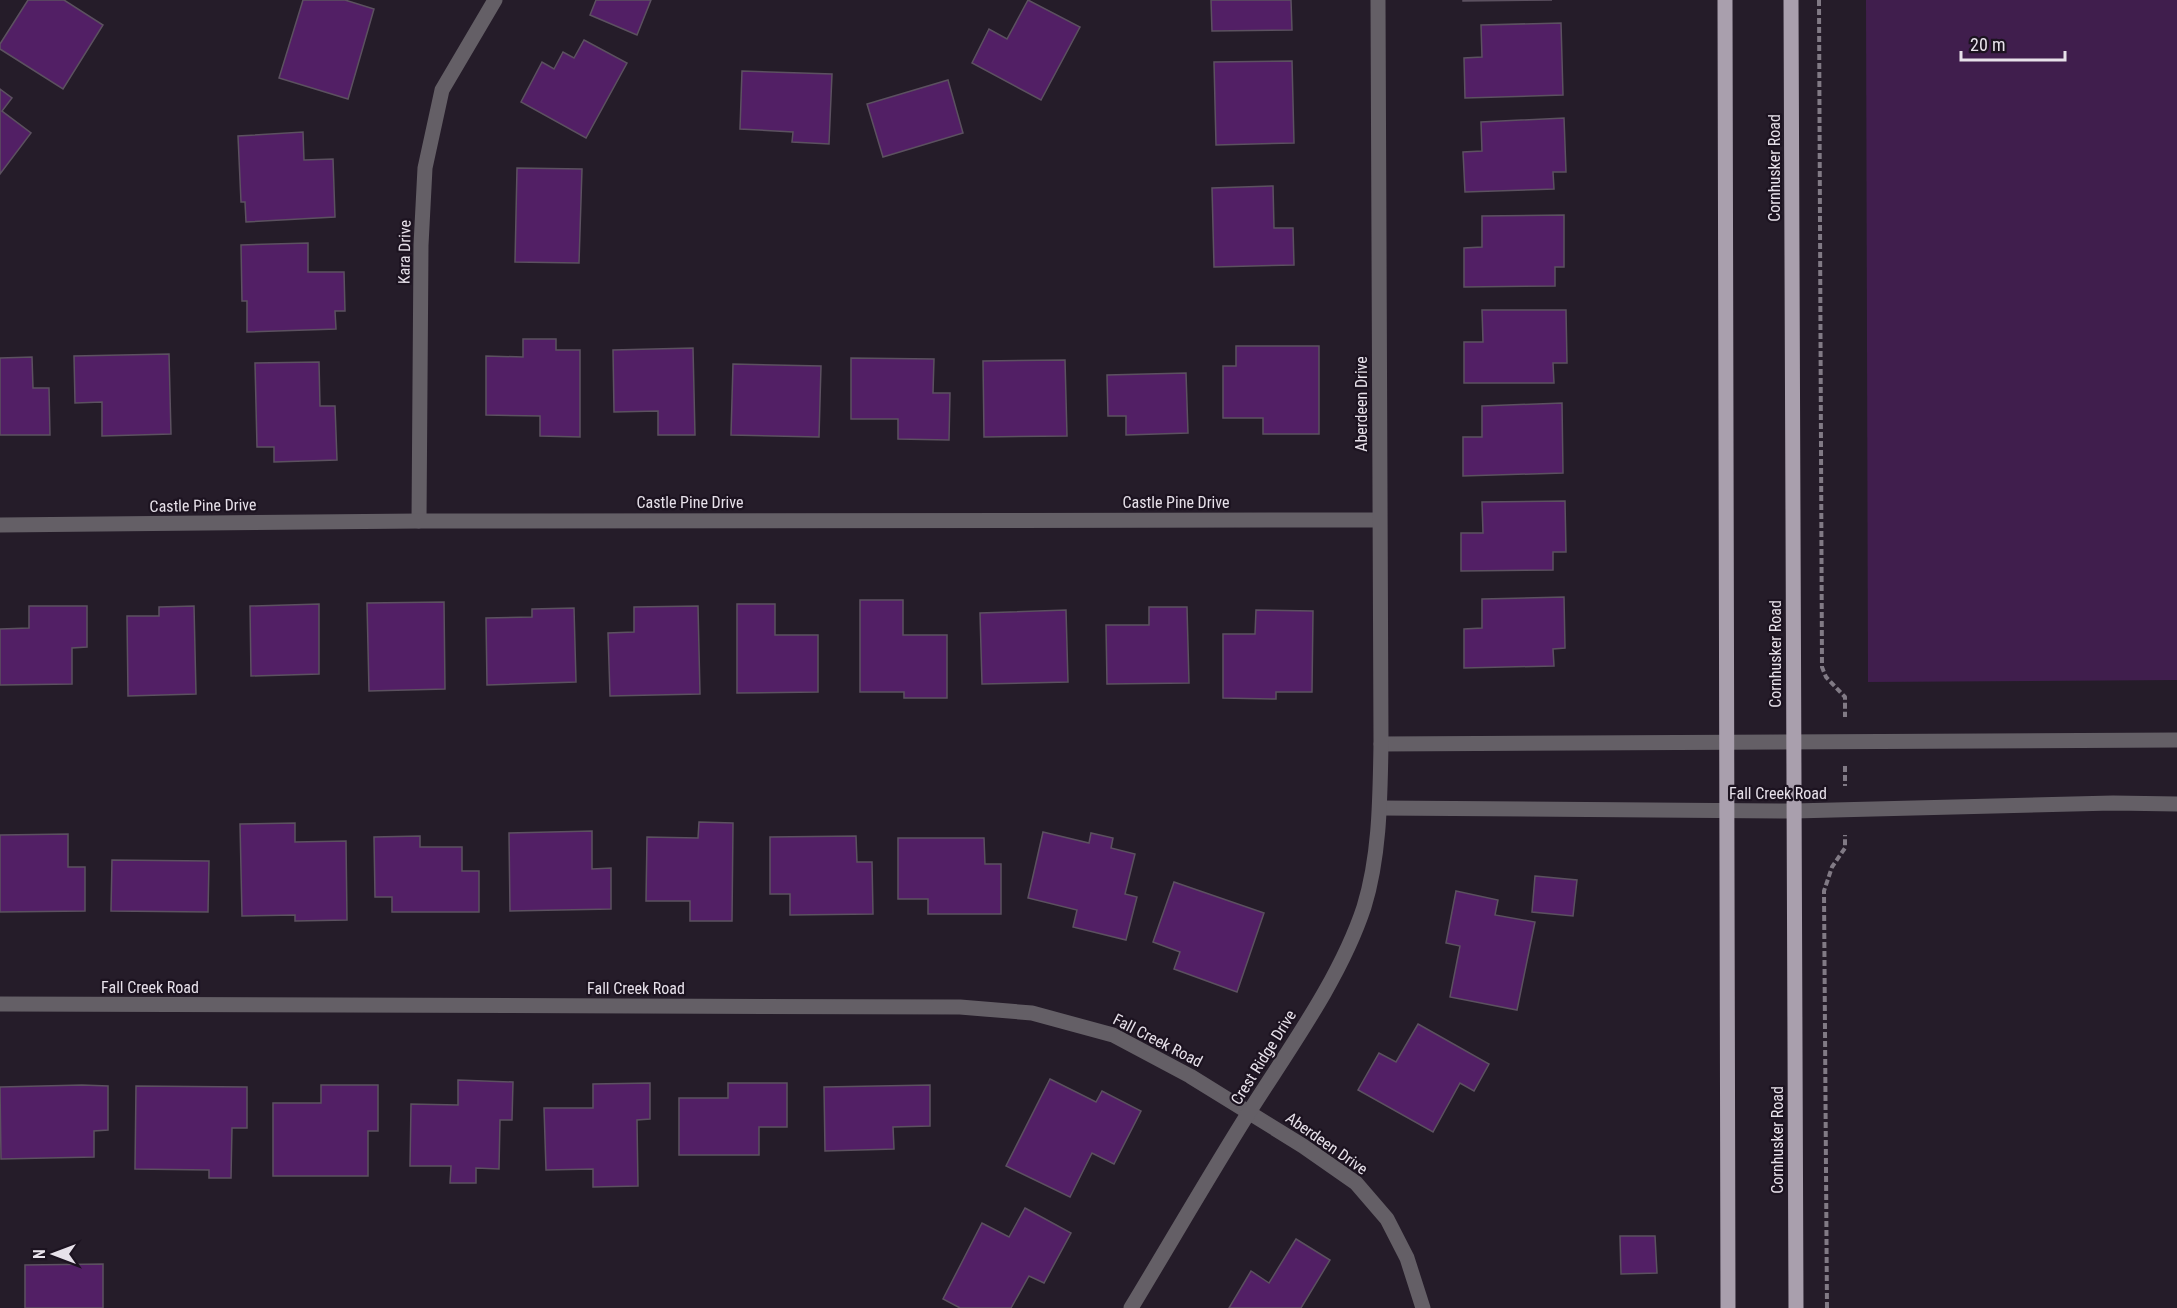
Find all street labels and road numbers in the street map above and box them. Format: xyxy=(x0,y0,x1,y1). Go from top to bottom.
street label: Cornhusker Road xyxy=(1765,114,1784,222)
street label: Kara Drive xyxy=(394,220,415,284)
street label: Aberdeen Drive xyxy=(1352,356,1371,452)
street label: Castle Pine Drive xyxy=(637,493,744,512)
street label: Castle Pine Drive xyxy=(1123,493,1230,512)
street label: Castle Pine Drive xyxy=(149,495,257,516)
street label: Cornhusker Road xyxy=(1766,600,1785,708)
street label: Fall Creek Road xyxy=(1729,784,1827,803)
street label: Fall Creek Road xyxy=(101,978,199,997)
street label: Fall Creek Road xyxy=(587,979,685,998)
street label: Crest Ridge Drive xyxy=(1227,1006,1300,1108)
street label: Fall Creek Road xyxy=(1110,1010,1206,1071)
street label: Cornhusker Road xyxy=(1768,1086,1787,1194)
street label: Aberdeen Drive xyxy=(1282,1108,1371,1179)

